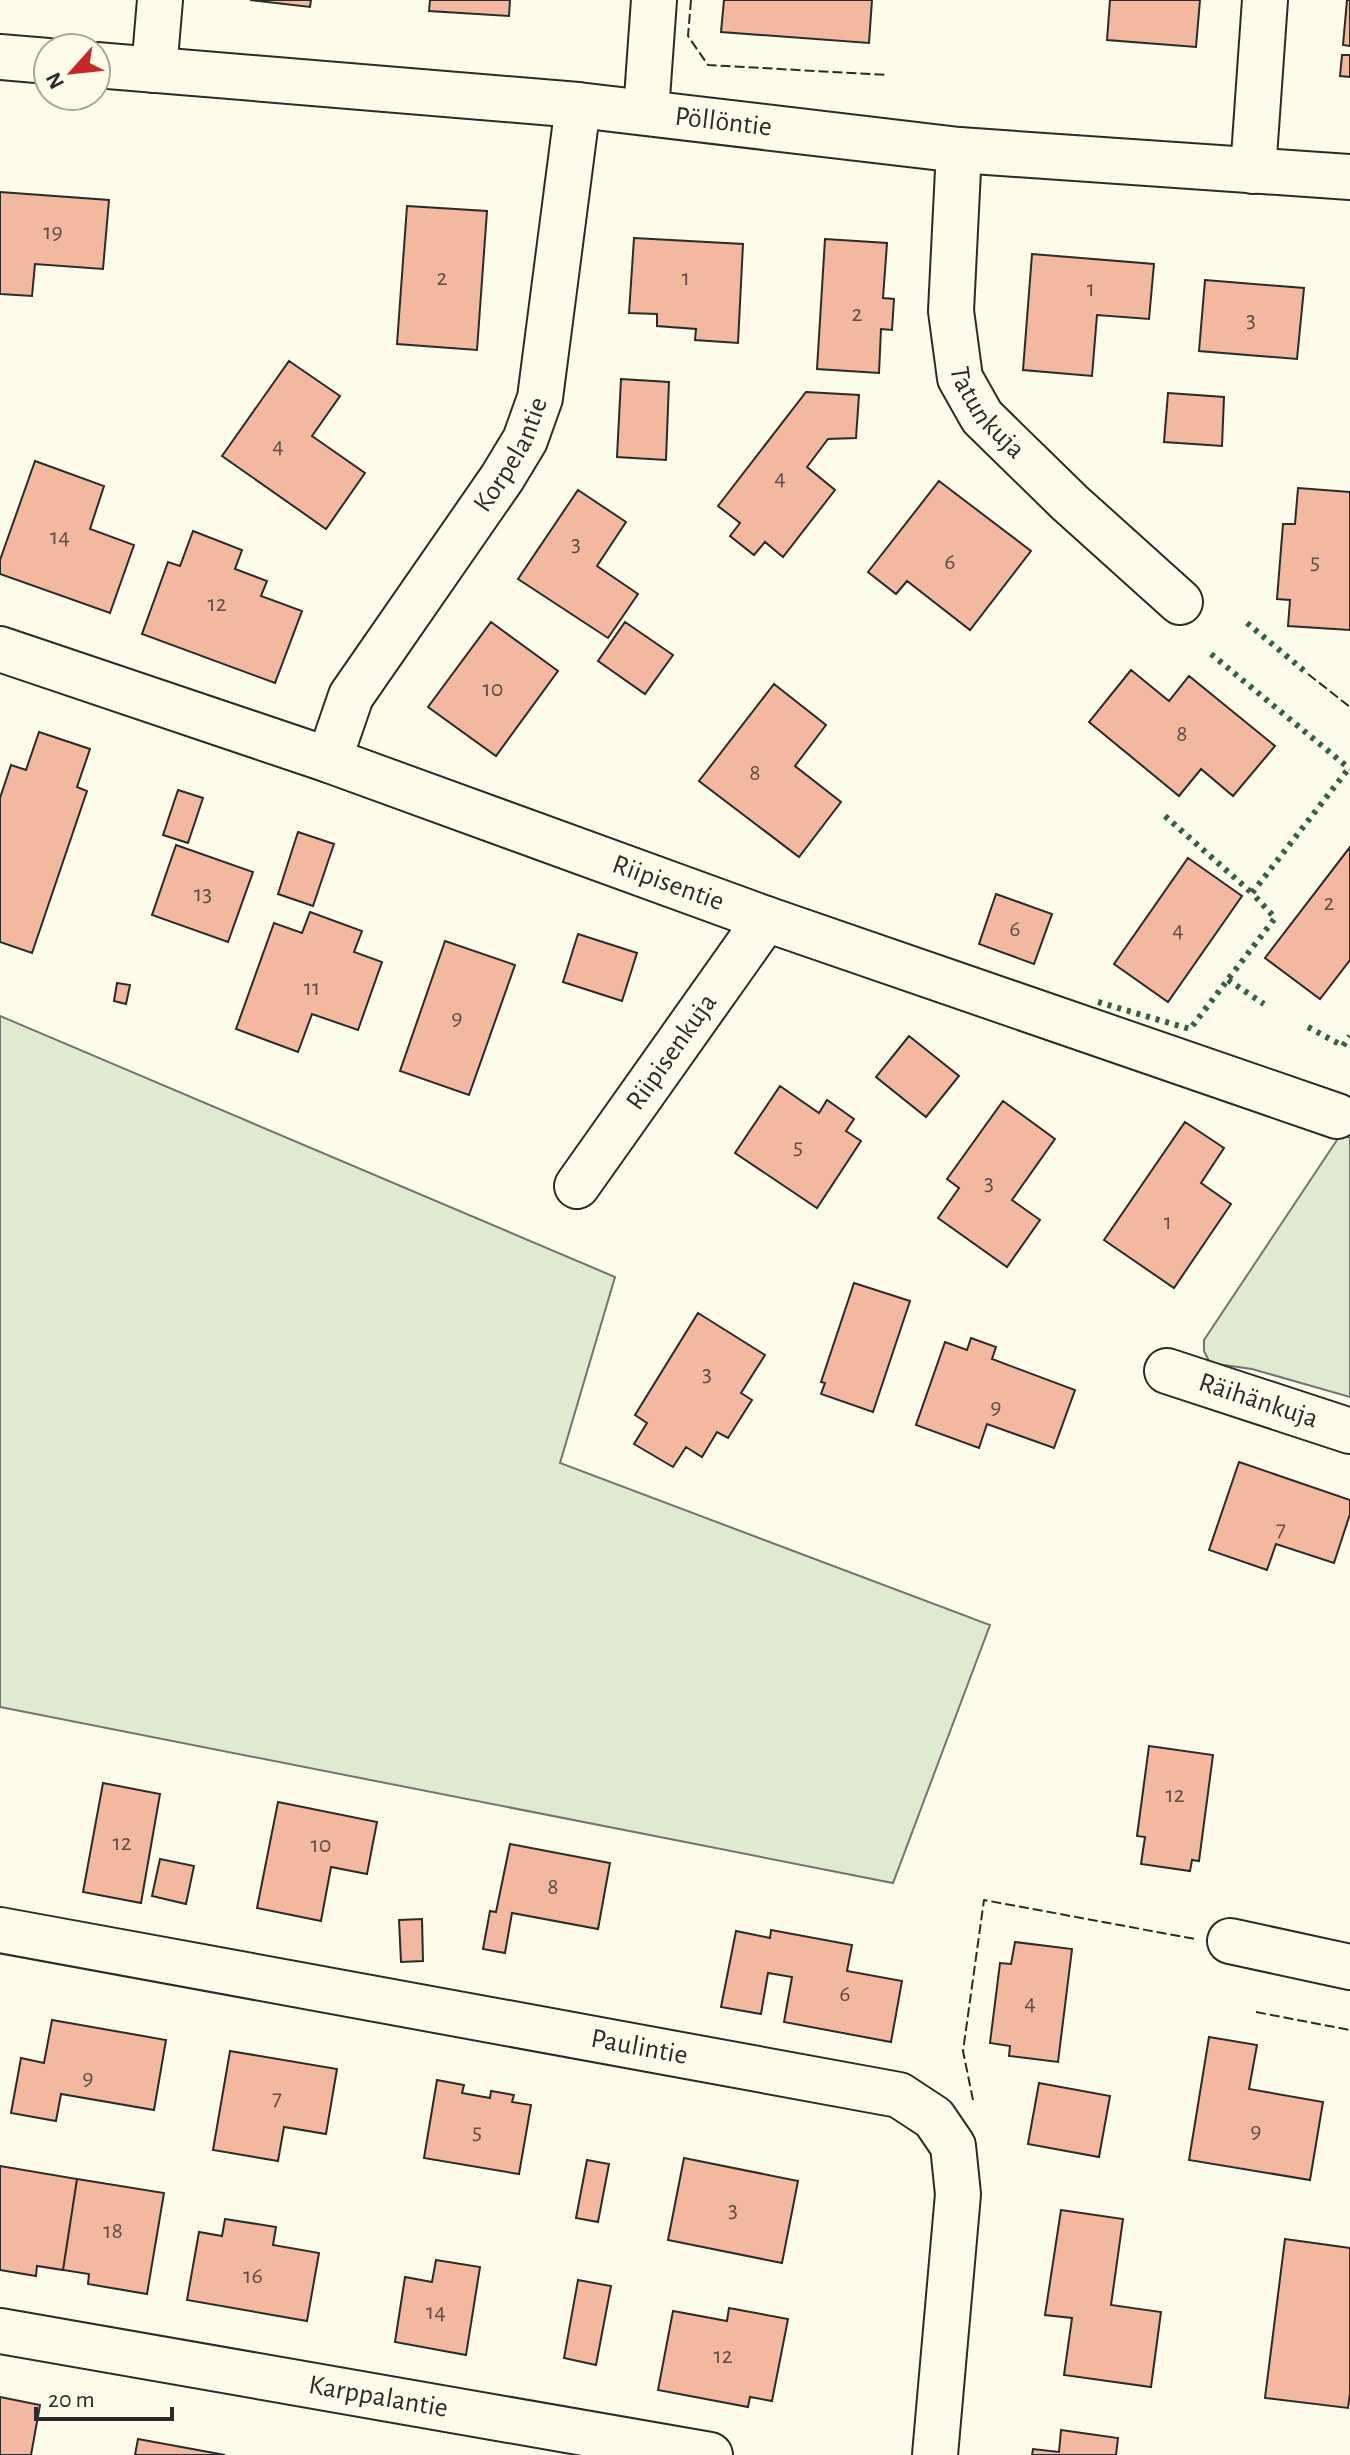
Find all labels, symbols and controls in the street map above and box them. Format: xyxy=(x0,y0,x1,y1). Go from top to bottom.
north arrow xyxy=(32,32,112,112)
text: N xyxy=(42,69,68,92)
street label: Pöllöntie xyxy=(673,103,773,142)
house number: 19 xyxy=(43,220,63,244)
house number: 2 xyxy=(437,266,448,290)
house number: 1 xyxy=(682,266,690,290)
house number: 1 xyxy=(1087,277,1095,301)
house number: 2 xyxy=(852,302,863,326)
house number: 3 xyxy=(1246,308,1256,332)
street label: Tatunkuja xyxy=(945,365,1030,464)
street label: Korpelantie xyxy=(469,394,553,518)
house number: 4 xyxy=(272,434,284,458)
house number: 4 xyxy=(774,466,786,490)
house number: 14 xyxy=(50,525,70,549)
house number: 3 xyxy=(571,532,581,556)
house number: 6 xyxy=(944,550,956,574)
house number: 5 xyxy=(1310,550,1320,574)
house number: 12 xyxy=(207,592,227,616)
house number: 10 xyxy=(483,677,503,701)
house number: 8 xyxy=(1176,722,1188,746)
house number: 8 xyxy=(749,761,761,785)
street label: Riipisentie xyxy=(608,850,728,916)
house number: 13 xyxy=(194,882,212,906)
house number: 2 xyxy=(1324,891,1335,915)
house number: 6 xyxy=(1009,917,1021,941)
house number: 4 xyxy=(1172,918,1184,942)
house number: 11 xyxy=(304,976,320,1000)
street label: Riipisenkuja xyxy=(621,989,722,1115)
house number: 9 xyxy=(451,1006,463,1030)
house number: 5 xyxy=(793,1135,803,1159)
house number: 3 xyxy=(984,1171,994,1195)
house number: 1 xyxy=(1164,1210,1172,1234)
house number: 3 xyxy=(702,1362,712,1386)
street label: Räihänkuja xyxy=(1195,1368,1321,1434)
house number: 9 xyxy=(990,1395,1002,1419)
house number: 7 xyxy=(1276,1517,1286,1541)
house number: 12 xyxy=(1165,1783,1185,1807)
house number: 12 xyxy=(112,1831,132,1855)
house number: 10 xyxy=(311,1833,331,1857)
house number: 8 xyxy=(547,1875,559,1899)
house number: 6 xyxy=(839,1982,851,2006)
house number: 4 xyxy=(1024,1991,1036,2015)
street label: Paulintie xyxy=(589,2025,690,2070)
house number: 9 xyxy=(82,2066,94,2090)
house number: 7 xyxy=(272,2086,282,2110)
house number: 9 xyxy=(1250,2119,1262,2143)
house number: 5 xyxy=(472,2120,482,2144)
house number: 3 xyxy=(728,2198,738,2222)
house number: 18 xyxy=(103,2219,123,2243)
house number: 16 xyxy=(243,2264,263,2288)
house number: 14 xyxy=(426,2300,446,2324)
house number: 12 xyxy=(713,2344,733,2368)
scale bar xyxy=(36,2371,172,2421)
street label: Karppalantie xyxy=(306,2371,450,2423)
text: 20 m xyxy=(48,2388,95,2412)

